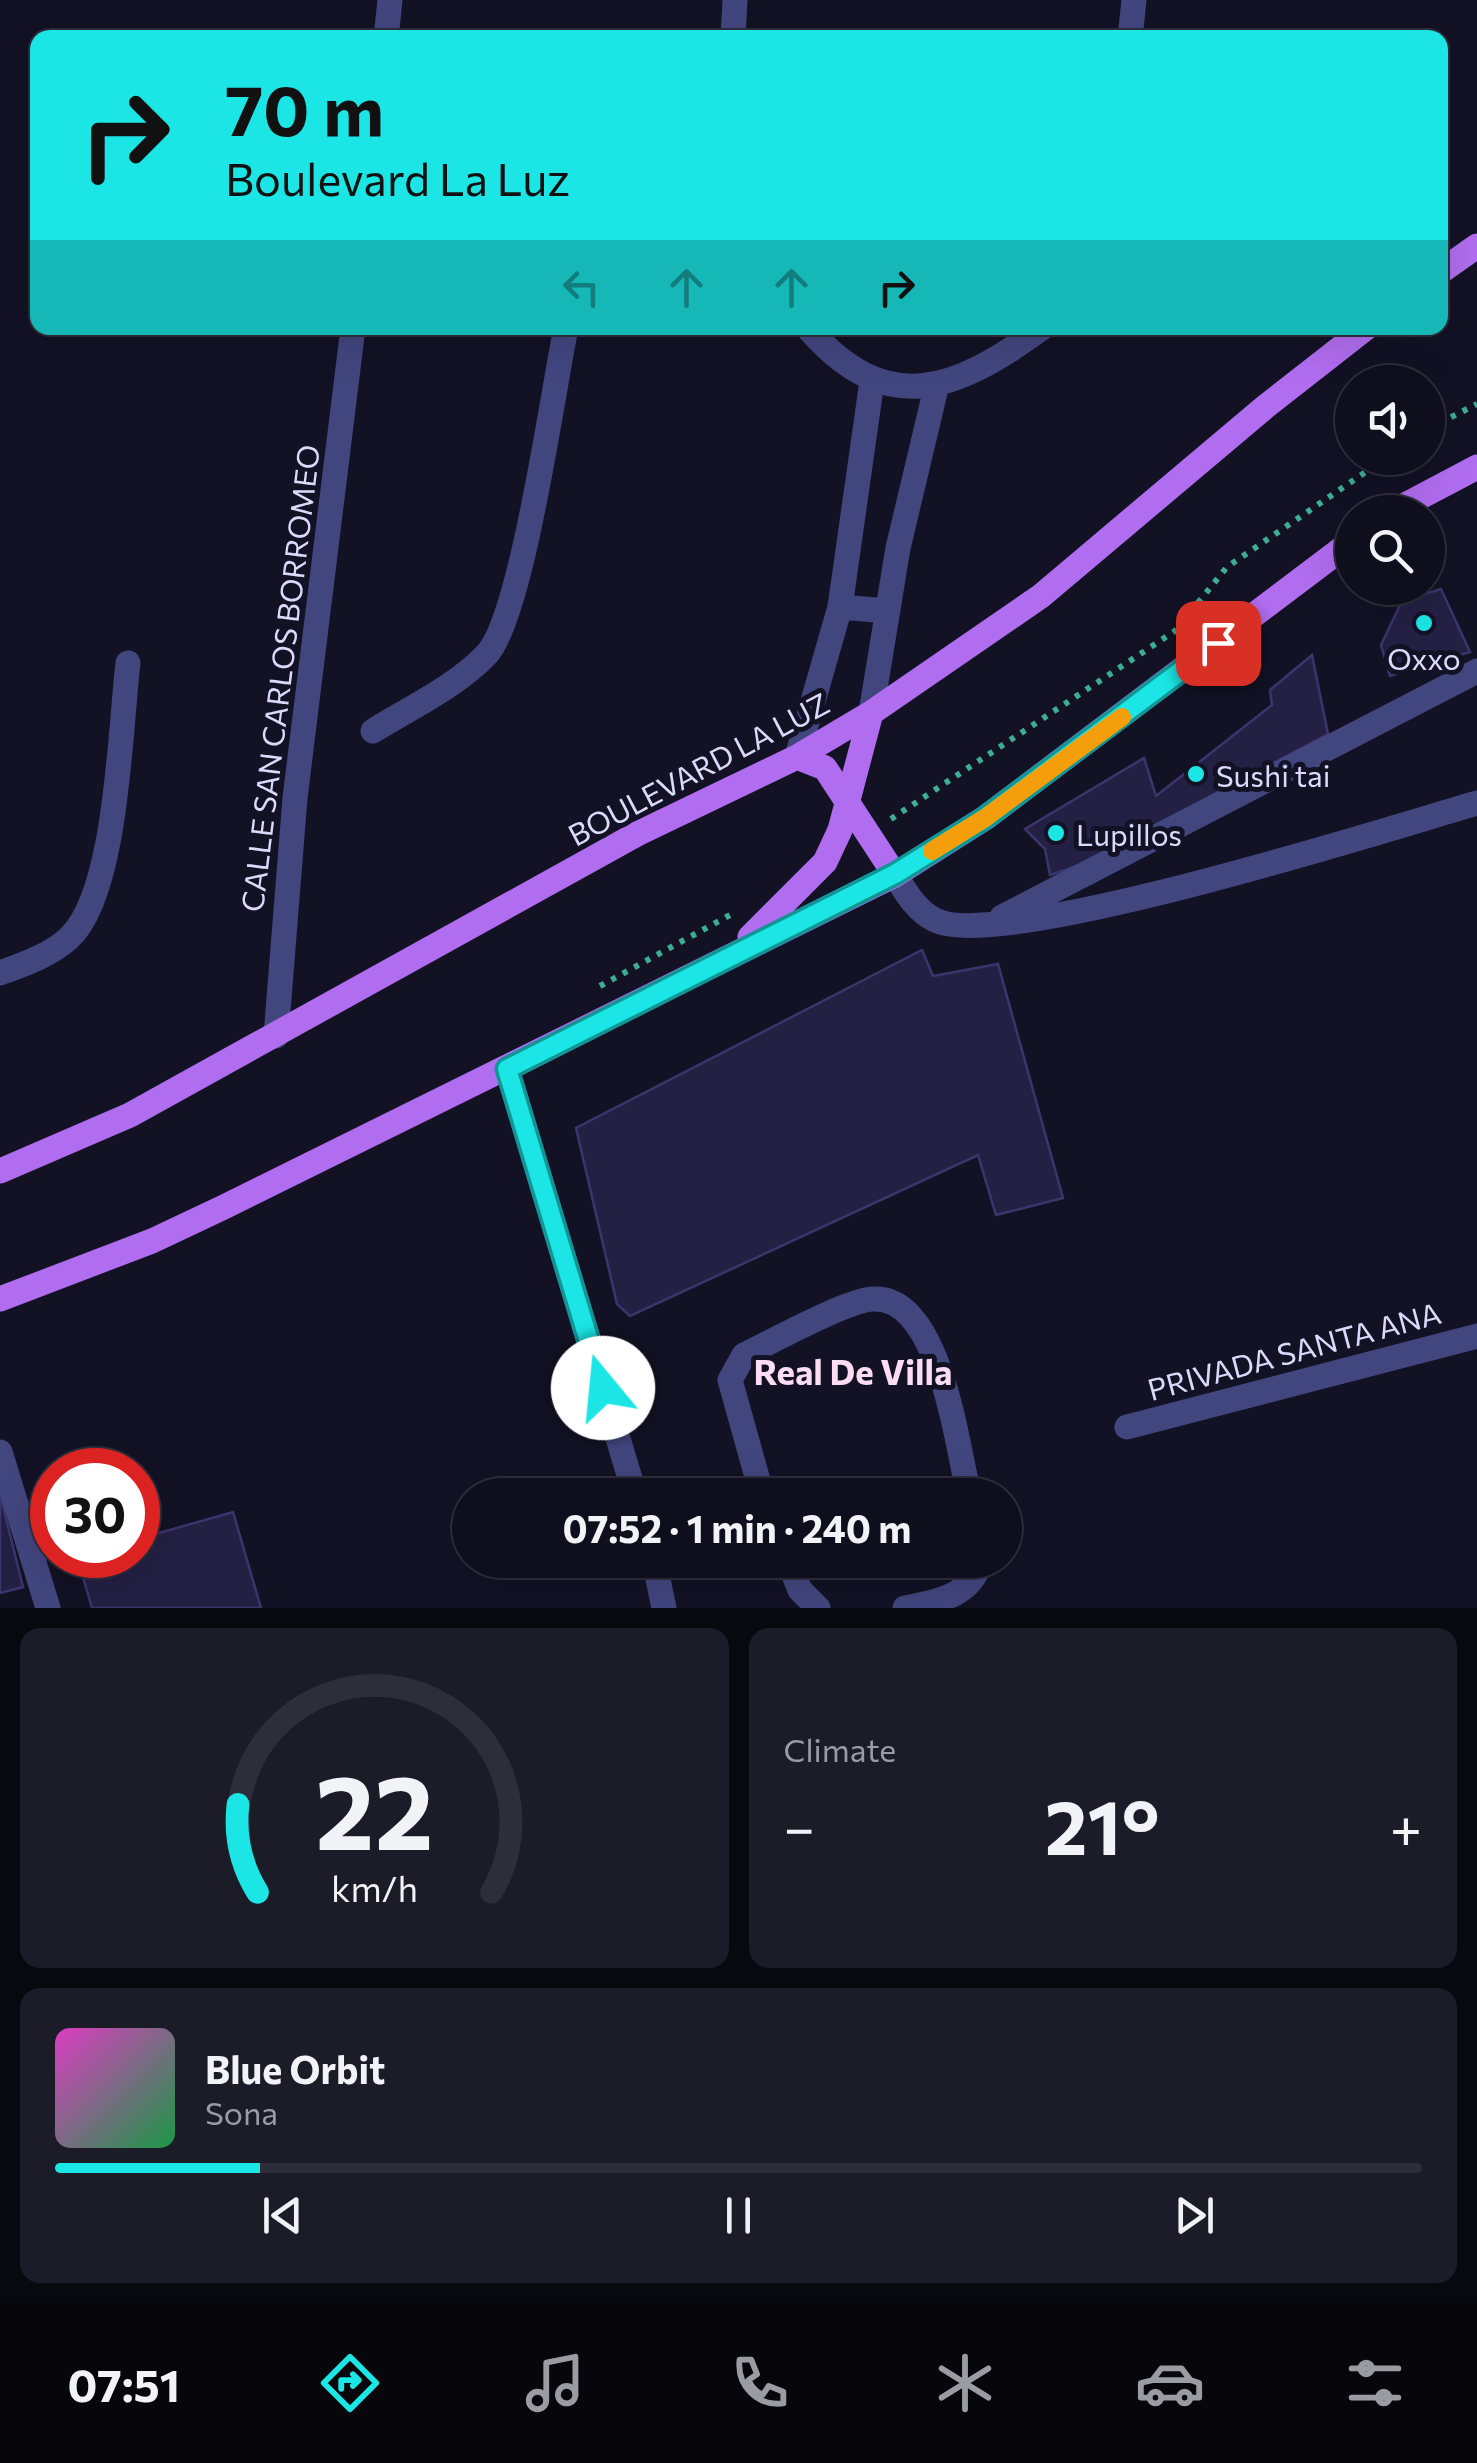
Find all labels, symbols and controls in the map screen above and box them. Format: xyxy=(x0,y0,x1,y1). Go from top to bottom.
text: 70 m xyxy=(225,65,384,150)
icon: right xyxy=(60,70,190,200)
text: Boulevard La Luz xyxy=(225,150,570,205)
icon: left xyxy=(554,260,609,315)
icon: ahead xyxy=(659,260,714,315)
icon: ahead xyxy=(764,260,819,315)
icon: right xyxy=(869,260,924,315)
map controls xyxy=(1335,365,1445,605)
button: sound xyxy=(1335,365,1445,475)
street label: CALLE SAN CARLOS BORROMEO xyxy=(232,442,326,914)
button: search xyxy=(1335,495,1445,605)
pin xyxy=(1176,601,1261,686)
marker: Oxxo xyxy=(1413,612,1435,634)
icon: arrive xyxy=(1191,616,1246,671)
place label: Oxxo xyxy=(1387,639,1461,676)
street label: BOULEVARD LA LUZ xyxy=(561,684,835,852)
place label: Sushi tai xyxy=(1216,756,1330,793)
marker: Sushi tai xyxy=(1185,763,1207,785)
place label: Lupillos xyxy=(1076,815,1182,852)
marker: Lupillos xyxy=(1045,822,1067,844)
street label: PRIVADA SANTA ANA xyxy=(1143,1293,1445,1407)
position arrow xyxy=(551,1336,655,1440)
district label: Real De Villa xyxy=(754,1349,952,1392)
speed limit sign: 30 xyxy=(30,1448,160,1578)
text: 07:52 · 1 min · 240 m xyxy=(563,1504,912,1551)
text: Climate xyxy=(784,1729,896,1769)
text: 22 xyxy=(315,1744,433,1871)
text: 21° xyxy=(1045,1779,1160,1870)
text: − xyxy=(784,1792,815,1859)
text: + xyxy=(1390,1792,1422,1859)
text: km/h xyxy=(331,1866,418,1909)
text: Blue Orbit xyxy=(205,2045,385,2092)
text: Sona xyxy=(205,2092,278,2132)
icon: previous xyxy=(255,2188,310,2243)
icon: pause xyxy=(711,2188,766,2243)
icon: next xyxy=(1167,2188,1222,2243)
icon: directions xyxy=(315,2348,385,2418)
icon: music xyxy=(520,2348,590,2418)
icon: phone xyxy=(725,2348,795,2418)
icon: climate xyxy=(930,2348,1000,2418)
icon: car xyxy=(1135,2348,1205,2418)
icon: filters xyxy=(1340,2348,1410,2418)
text: 07:51 xyxy=(67,2356,180,2411)

